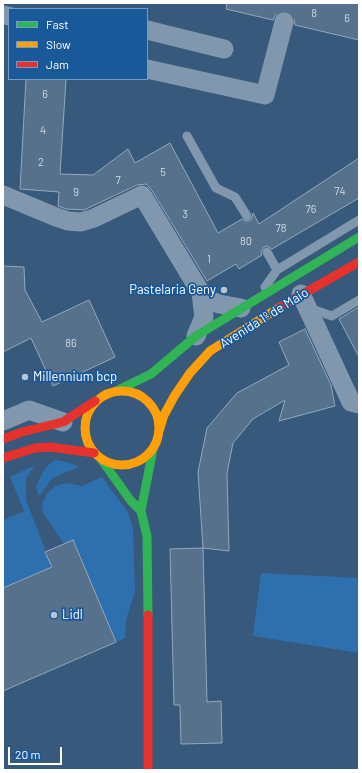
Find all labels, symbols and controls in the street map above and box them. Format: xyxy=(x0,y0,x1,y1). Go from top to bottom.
house number: 8 xyxy=(311,6,317,20)
legend xyxy=(8,8,148,80)
house number: 6 xyxy=(344,11,350,25)
text: Fast xyxy=(46,17,69,31)
text: Slow xyxy=(46,37,71,51)
text: Jam xyxy=(46,57,69,71)
house number: 6 xyxy=(42,87,48,101)
house number: 4 xyxy=(40,123,46,137)
house number: 2 xyxy=(38,155,44,169)
house number: 5 xyxy=(160,165,166,179)
house number: 7 xyxy=(115,173,121,187)
house number: 74 xyxy=(334,184,346,198)
house number: 9 xyxy=(73,185,79,199)
house number: 76 xyxy=(306,202,316,216)
house number: 3 xyxy=(182,207,188,221)
house number: 78 xyxy=(276,221,286,235)
house number: 80 xyxy=(240,234,252,248)
house number: 1 xyxy=(207,252,211,266)
place label: Pastelaria Geny xyxy=(129,282,216,298)
street label: Avenida 1º de Maio xyxy=(217,284,311,352)
marker: Pastelaria Geny xyxy=(219,285,229,295)
house number: 86 xyxy=(65,336,77,350)
place label: Millennium bcp xyxy=(33,369,117,385)
marker: Millennium bcp xyxy=(20,372,30,382)
place label: Lidl xyxy=(62,607,83,623)
marker: Lidl xyxy=(49,610,59,620)
scale bar xyxy=(10,739,64,765)
text: 20 m xyxy=(15,747,41,761)

